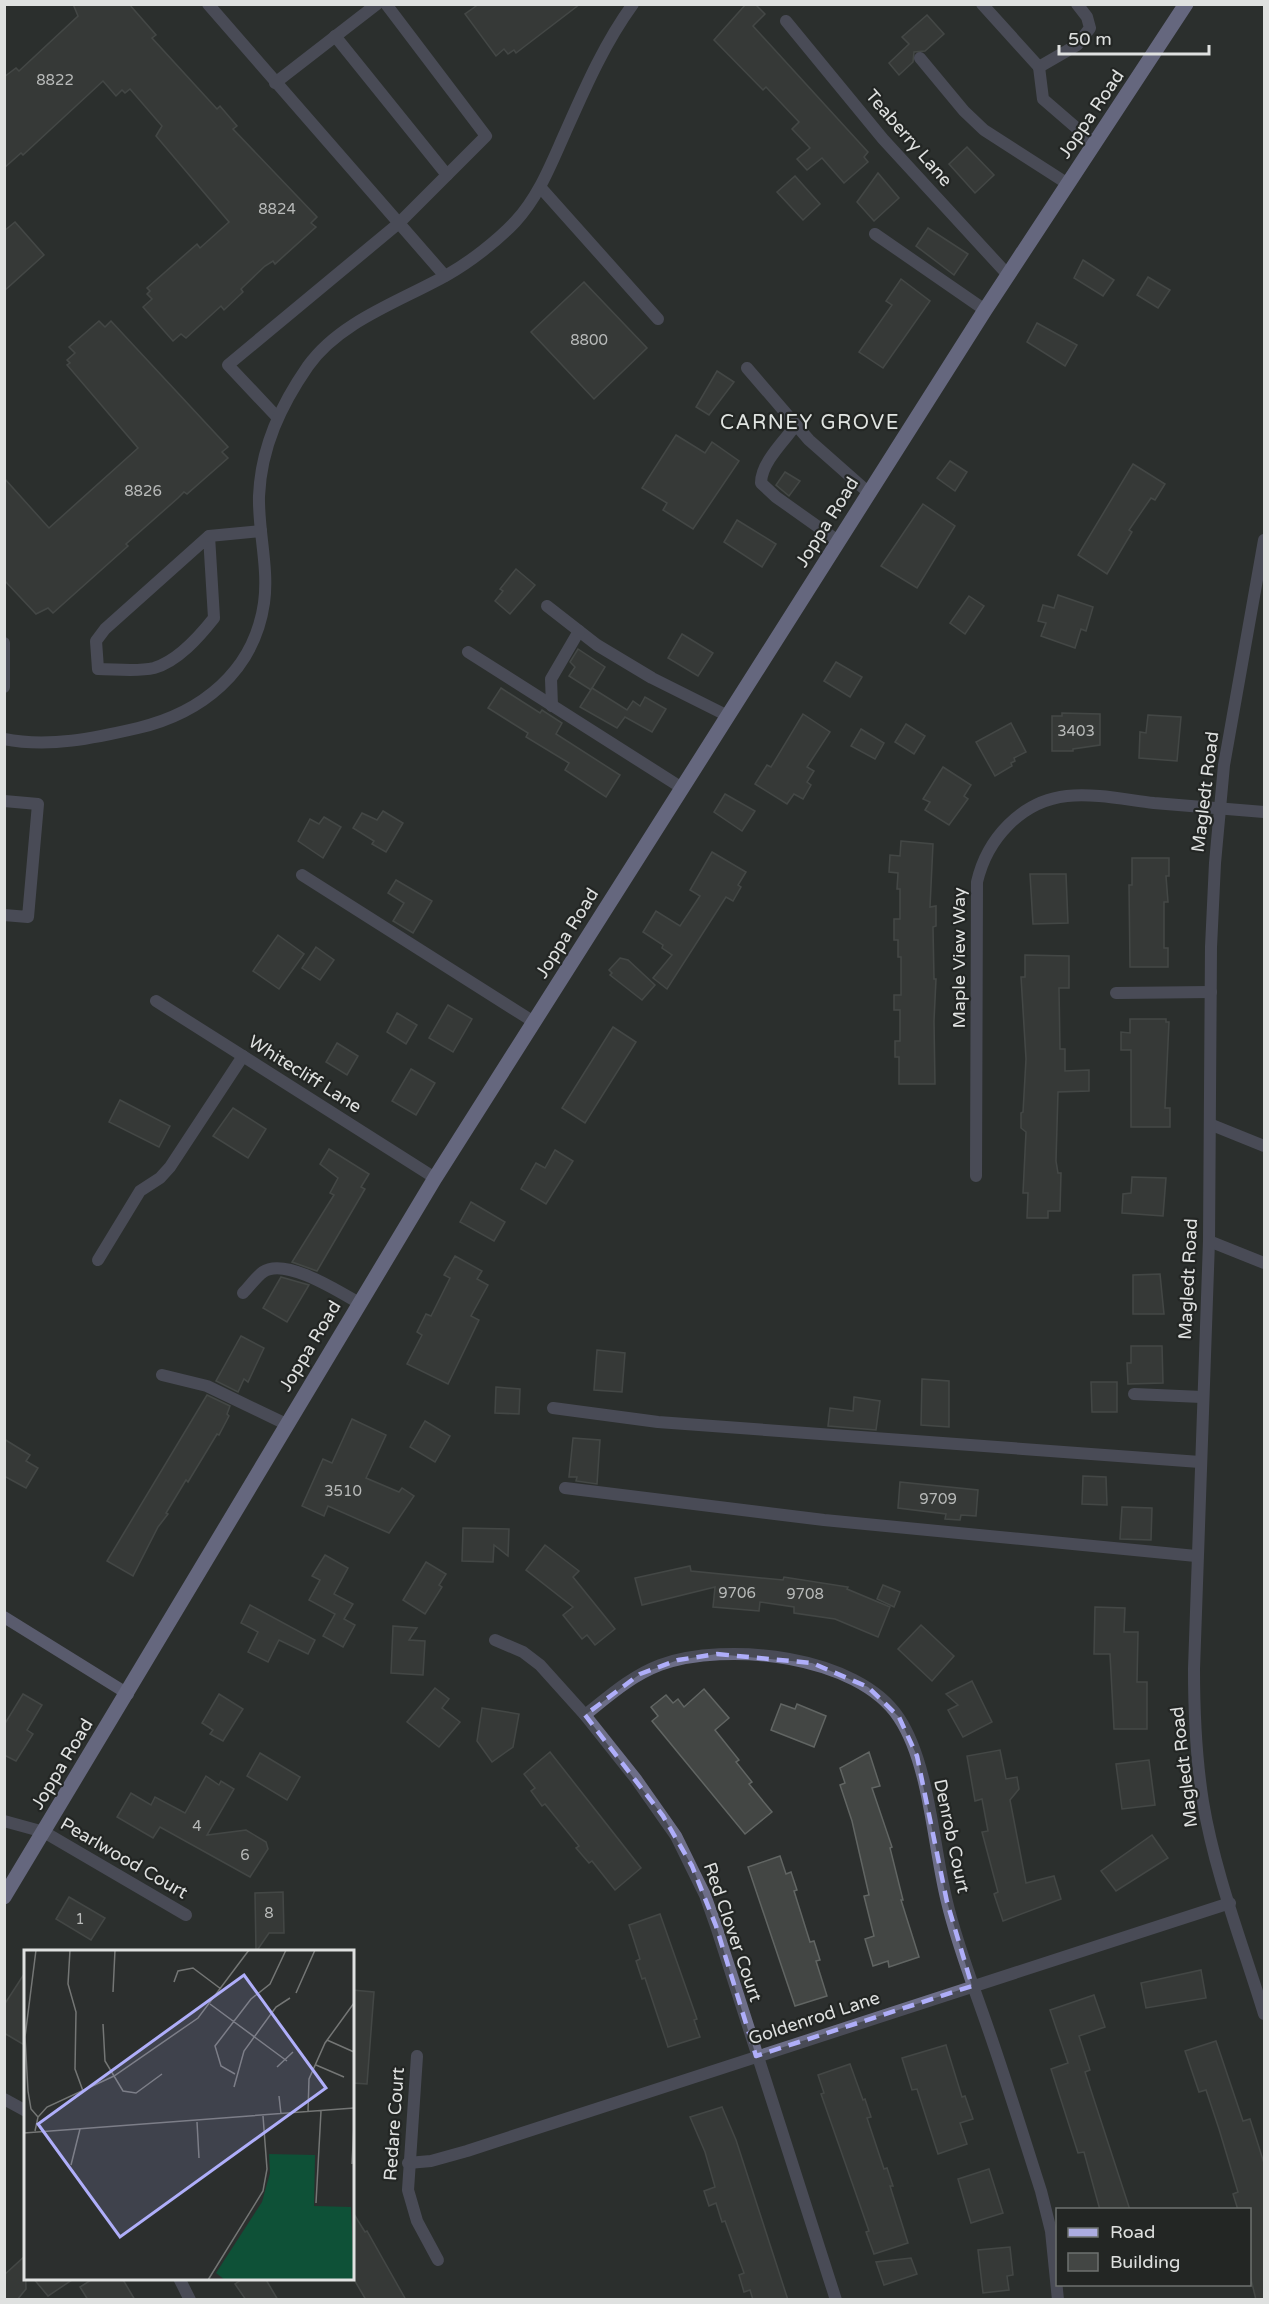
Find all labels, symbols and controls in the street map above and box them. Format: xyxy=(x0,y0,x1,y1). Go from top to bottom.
scale bar xyxy=(1059,18,1209,56)
text: 50 m xyxy=(1068,28,1112,50)
street label: Joppa Road xyxy=(1053,66,1129,162)
house number: 8822 xyxy=(36,71,74,89)
street label: Teaberry Lane xyxy=(861,85,957,191)
house number: 8824 xyxy=(258,200,296,218)
house number: 8800 xyxy=(570,331,608,349)
district label: CARNEY GROVE xyxy=(720,411,900,435)
street label: Joppa Road xyxy=(791,473,863,571)
house number: 8826 xyxy=(124,482,162,500)
house number: 3403 xyxy=(1057,722,1095,740)
street label: Magledt Road xyxy=(1187,730,1223,854)
street label: Joppa Road xyxy=(531,884,603,982)
street label: Maple View Way xyxy=(948,887,970,1029)
street label: Whitecliff Lane xyxy=(244,1030,366,1118)
street label: Magledt Road xyxy=(1174,1218,1202,1340)
street label: Joppa Road xyxy=(274,1297,346,1395)
house number: 3510 xyxy=(324,1482,362,1500)
house number: 9709 xyxy=(919,1490,957,1508)
house number: 9706 xyxy=(718,1584,756,1602)
house number: 9708 xyxy=(786,1585,824,1603)
street label: Magledt Road xyxy=(1166,1705,1202,1829)
street label: Joppa Road xyxy=(26,1715,98,1813)
street label: Denrob Court xyxy=(929,1777,975,1895)
street label: Pearlwood Court xyxy=(56,1813,192,1903)
house number: 4 xyxy=(192,1817,202,1835)
house number: 6 xyxy=(240,1846,250,1864)
street label: Red Clover Court xyxy=(699,1859,767,2005)
house number: 8 xyxy=(264,1904,274,1922)
house number: 1 xyxy=(75,1910,85,1928)
inset map xyxy=(24,1950,354,2280)
street label: Goldenrod Lane xyxy=(746,1986,882,2050)
street label: Redare Court xyxy=(379,2066,409,2182)
legend xyxy=(1056,2208,1251,2286)
text: Road xyxy=(1110,2221,1155,2243)
text: Building xyxy=(1110,2251,1180,2273)

